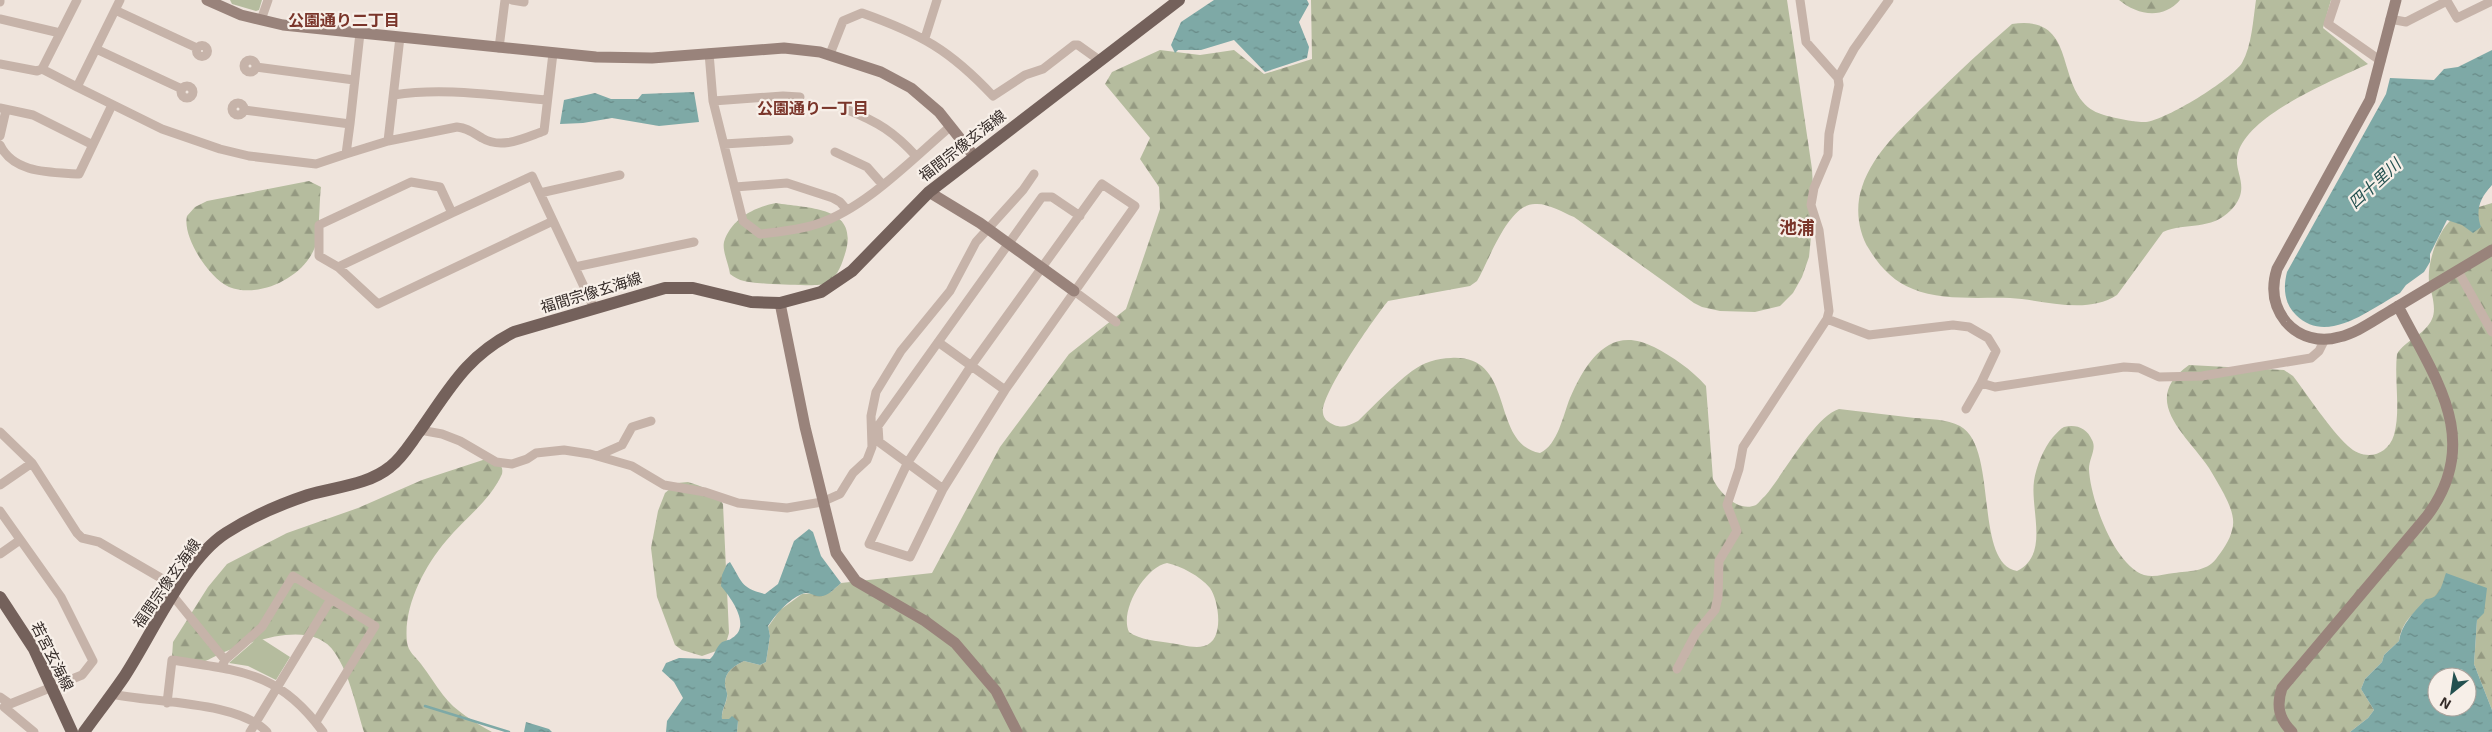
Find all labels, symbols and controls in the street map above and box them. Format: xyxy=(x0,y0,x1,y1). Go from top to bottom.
district label: 公園通り二丁目 xyxy=(288,10,400,29)
district label: 公園通り一丁目 xyxy=(757,98,869,117)
street label: 福間宗像玄海線 xyxy=(915,106,1009,184)
water label: 四十里川 xyxy=(2344,153,2405,212)
district label: 池浦 xyxy=(1779,216,1815,238)
street label: 福間宗像玄海線 xyxy=(538,268,644,316)
street label: 福間宗像玄海線 xyxy=(129,535,203,631)
street label: 若宮玄海線 xyxy=(28,618,78,694)
north arrow xyxy=(2427,667,2477,717)
text: N xyxy=(2437,694,2454,714)

